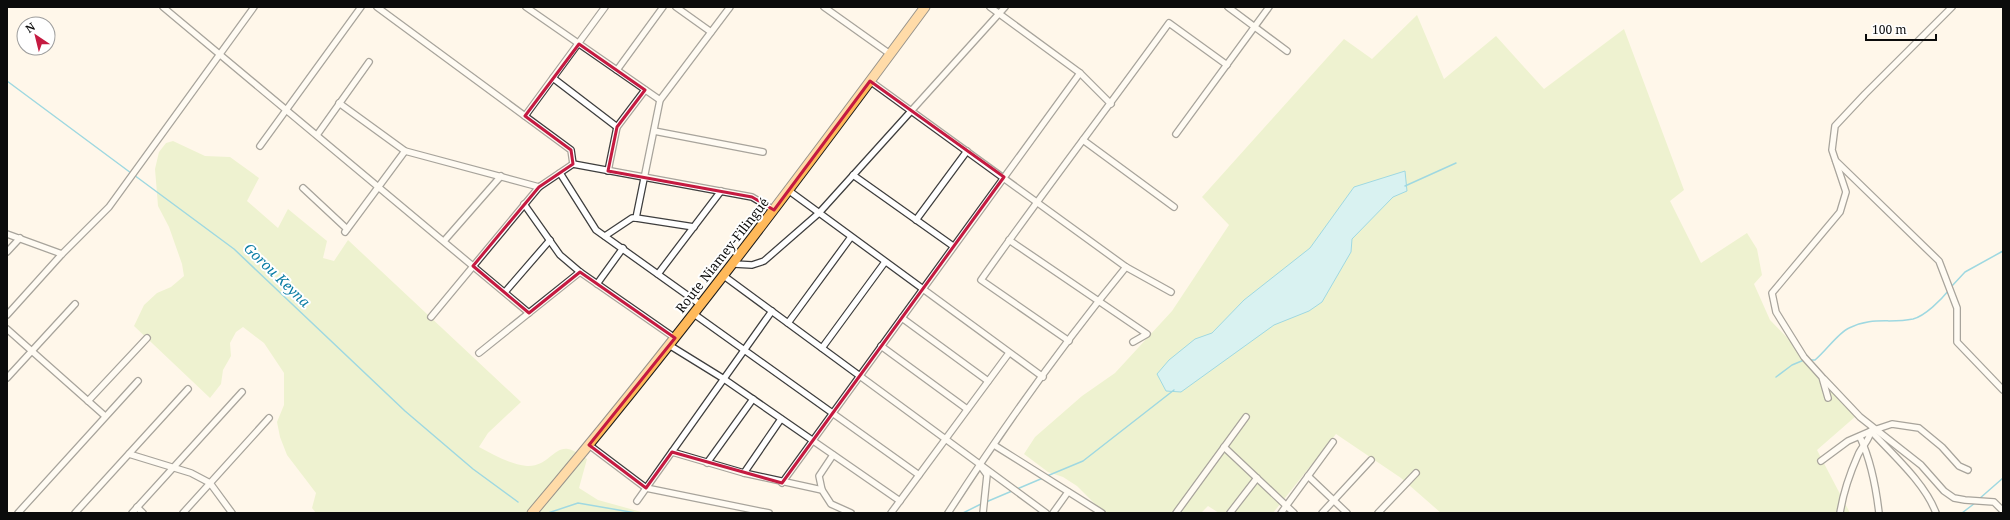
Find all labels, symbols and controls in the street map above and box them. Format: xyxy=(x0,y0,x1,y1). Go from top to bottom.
north arrow xyxy=(16,16,56,56)
scale bar xyxy=(1866,16,1936,42)
text: N xyxy=(22,19,38,36)
text: 100 m xyxy=(1872,21,1907,38)
street label: Route Niamey-Filingué xyxy=(671,194,773,316)
water label: Gorou Keyna xyxy=(240,238,315,312)

